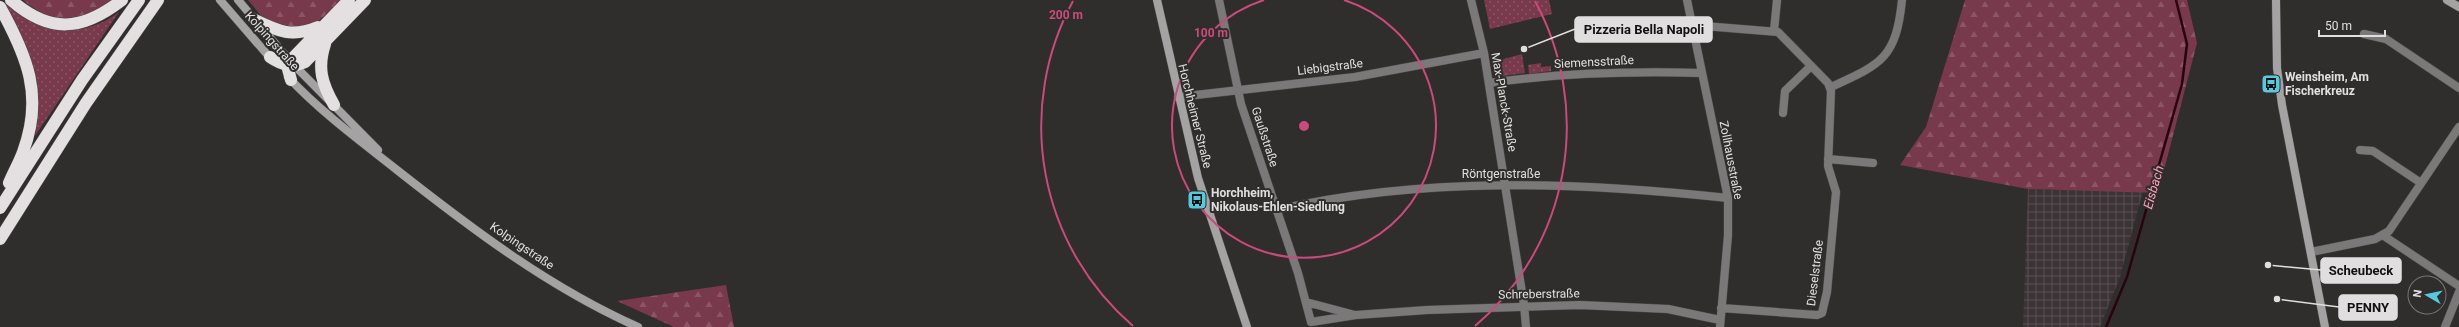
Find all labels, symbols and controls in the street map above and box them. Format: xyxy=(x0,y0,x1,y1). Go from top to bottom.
text: 200 m xyxy=(1049,8,1083,22)
street label: Kolpingstraße xyxy=(242,9,302,73)
scale bar xyxy=(2319,12,2385,38)
callout: Pizzeria Bella Napoli xyxy=(1575,17,1712,42)
text: 50 m xyxy=(2325,19,2352,33)
text: Pizzeria Bella Napoli xyxy=(1584,22,1704,37)
text: 100 m xyxy=(1194,26,1228,40)
street label: Max-Planck-Straße xyxy=(1488,51,1520,153)
street label: Siemensstraße xyxy=(1554,53,1634,71)
street label: Liebigstraße xyxy=(1296,56,1364,78)
street label: Horchheimer Straße xyxy=(1175,62,1215,170)
place label: Weinsheim, Am Fischerkreuz xyxy=(2285,70,2369,98)
bus stop icon: Weinsheim, Am Fischerkreuz xyxy=(2260,73,2282,95)
street label: Gaußstraße xyxy=(1249,105,1281,169)
centre of rings xyxy=(1297,119,1311,133)
street label: Zollhausstraße xyxy=(1717,120,1745,200)
water label: Eisbach xyxy=(2140,164,2167,210)
street label: Röntgenstraße xyxy=(1462,167,1540,181)
place label: Horchheim, Nikolaus-Ehlen-Siedlung xyxy=(1211,186,1345,214)
bus stop icon: Horchheim, Nikolaus-Ehlen-Siedlung xyxy=(1186,189,1208,211)
street label: Kolpingstraße xyxy=(487,219,557,273)
street label: Dieselstraße xyxy=(1804,239,1826,307)
callout: Scheubeck xyxy=(2321,258,2401,283)
text: Scheubeck xyxy=(2329,263,2394,278)
north arrow xyxy=(2407,275,2447,315)
street label: Schreberstraße xyxy=(1498,286,1580,302)
text: N xyxy=(2411,288,2425,298)
callout: PENNY xyxy=(2339,295,2397,320)
text: PENNY xyxy=(2347,300,2390,315)

